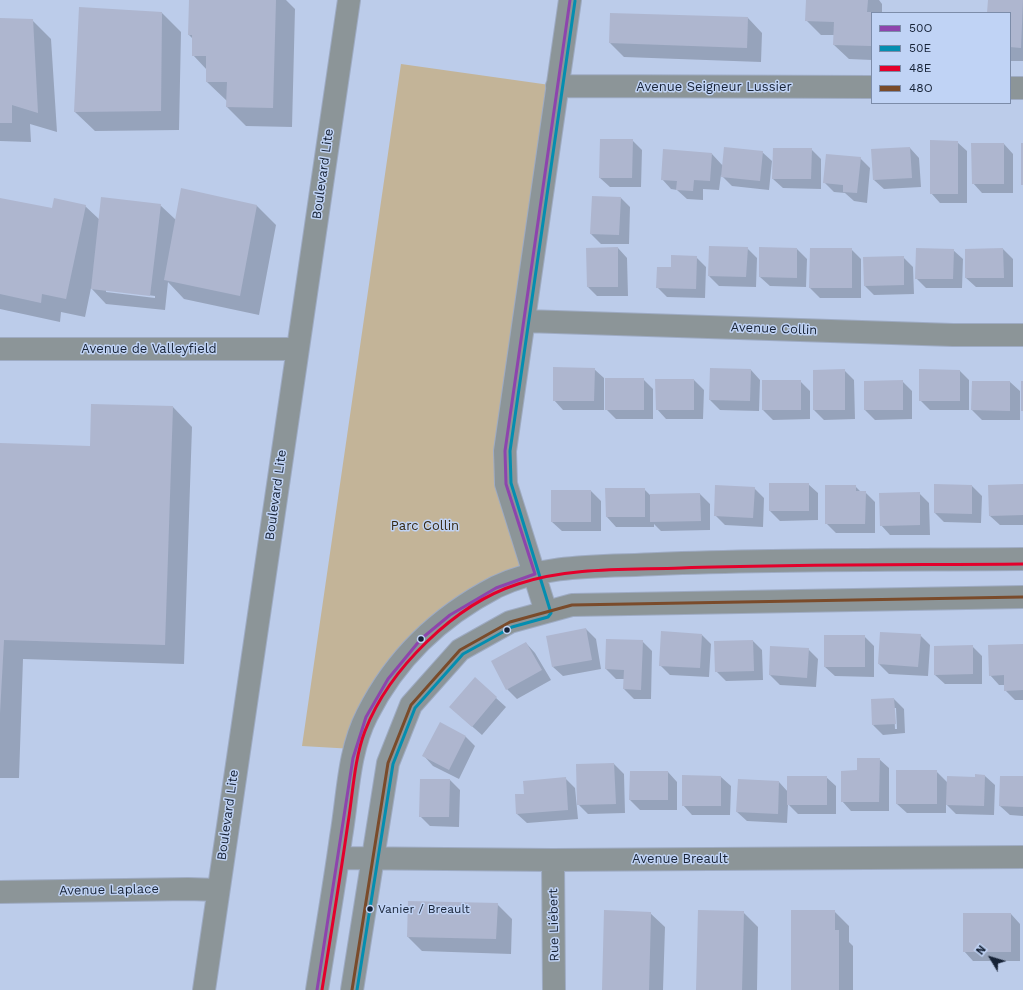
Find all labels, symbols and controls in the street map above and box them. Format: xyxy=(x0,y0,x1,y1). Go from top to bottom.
legend xyxy=(871,12,1011,104)
text: 50O xyxy=(909,21,932,35)
text: 50E xyxy=(909,41,931,55)
text: 48E xyxy=(909,61,931,75)
street label: Avenue Seigneur Lussier xyxy=(636,79,792,95)
text: 48O xyxy=(909,81,933,95)
street label: Boulevard Lite xyxy=(309,128,337,220)
street label: Avenue Collin xyxy=(730,320,818,338)
street label: Avenue de Valleyfield xyxy=(81,341,217,357)
street label: Boulevard Lite xyxy=(262,449,290,541)
park label: Parc Collin xyxy=(391,518,459,534)
unlabelled marker xyxy=(502,625,512,635)
unlabelled marker xyxy=(416,634,426,644)
street label: Boulevard Lite xyxy=(214,769,242,861)
street label: Avenue Breault xyxy=(632,851,728,867)
street label: Avenue Laplace xyxy=(59,881,159,899)
street label: Rue Liébert xyxy=(546,888,562,962)
place label: Vanier / Breault xyxy=(378,902,470,916)
marker: Vanier / Breault xyxy=(365,904,375,914)
north arrow xyxy=(971,938,1011,978)
text: N xyxy=(974,943,989,958)

